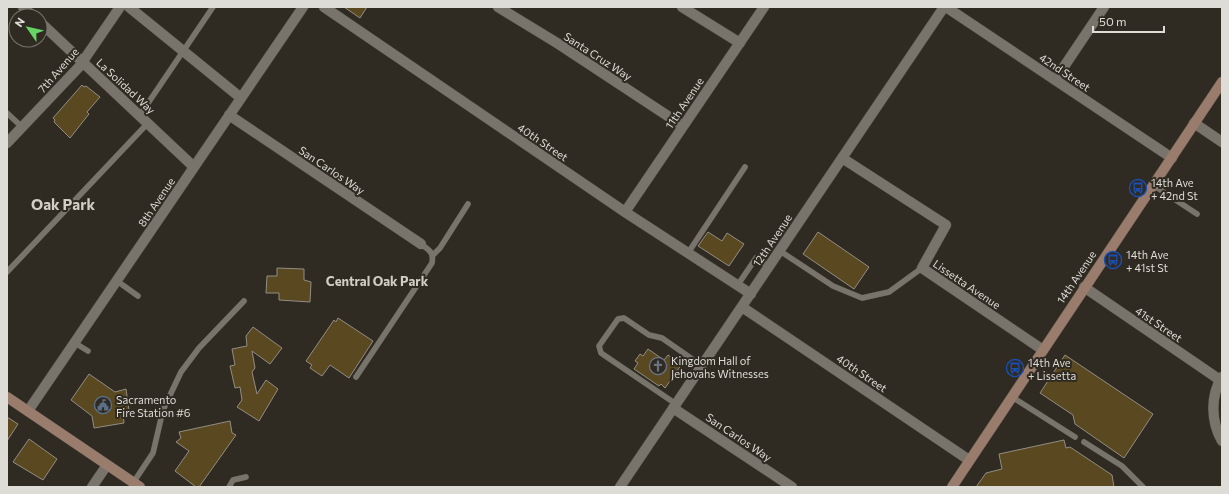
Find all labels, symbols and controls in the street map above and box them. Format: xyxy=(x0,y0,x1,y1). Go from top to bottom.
north arrow xyxy=(8,8,48,48)
scale bar xyxy=(1093,8,1164,34)
text: 50 m xyxy=(1099,14,1127,28)
text: N xyxy=(12,15,27,29)
street label: Santa Cruz Way xyxy=(562,29,635,83)
street label: 7th Avenue xyxy=(35,45,81,95)
street label: 42nd Street xyxy=(1037,50,1093,94)
street label: La Solidad Way xyxy=(94,56,158,117)
street label: 11th Avenue xyxy=(662,75,706,131)
street label: 40th Street xyxy=(515,120,571,164)
street label: San Carlos Way xyxy=(297,143,368,197)
street label: 8th Avenue xyxy=(135,175,177,229)
place label: 14th Ave + 42nd St xyxy=(1151,176,1198,202)
bus stop icon: 14th Ave + 42nd St xyxy=(1128,178,1148,198)
district label: Oak Park xyxy=(31,195,95,213)
street label: 12th Avenue xyxy=(750,211,794,269)
street label: 14th Avenue xyxy=(1054,248,1099,306)
place label: 14th Ave + 41st St xyxy=(1126,248,1169,274)
bus stop icon: 14th Ave + 41st St xyxy=(1103,250,1123,270)
street label: Lissetta Avenue xyxy=(931,257,1003,311)
district label: Central Oak Park xyxy=(326,273,429,289)
street label: 41st Street xyxy=(1133,304,1185,345)
street label: 40th Street xyxy=(834,351,890,395)
place label: Kingdom Hall of Jehovahs Witnesses xyxy=(671,354,769,381)
church icon: Kingdom Hall of Jehovahs Witnesses xyxy=(648,356,668,376)
place label: 14th Ave + Lissetta xyxy=(1028,356,1076,382)
bus stop icon: 14th Ave + Lissetta xyxy=(1005,358,1025,378)
place label: Sacramento Fire Station #6 xyxy=(116,393,191,419)
public building icon: Sacramento Fire Station #6 xyxy=(93,395,113,415)
street label: San Carlos Way xyxy=(704,410,775,464)

